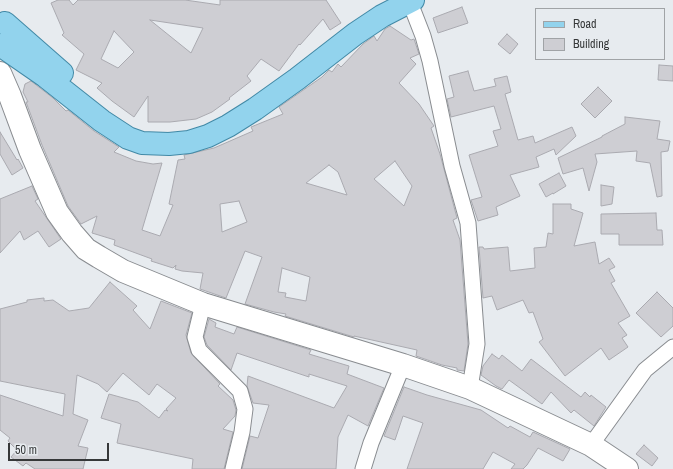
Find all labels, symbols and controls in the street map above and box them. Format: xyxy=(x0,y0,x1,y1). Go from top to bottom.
legend xyxy=(535,8,665,60)
text: Road xyxy=(573,16,597,32)
text: Building xyxy=(573,36,609,52)
scale bar xyxy=(10,435,111,461)
text: 50 m xyxy=(15,442,37,458)

